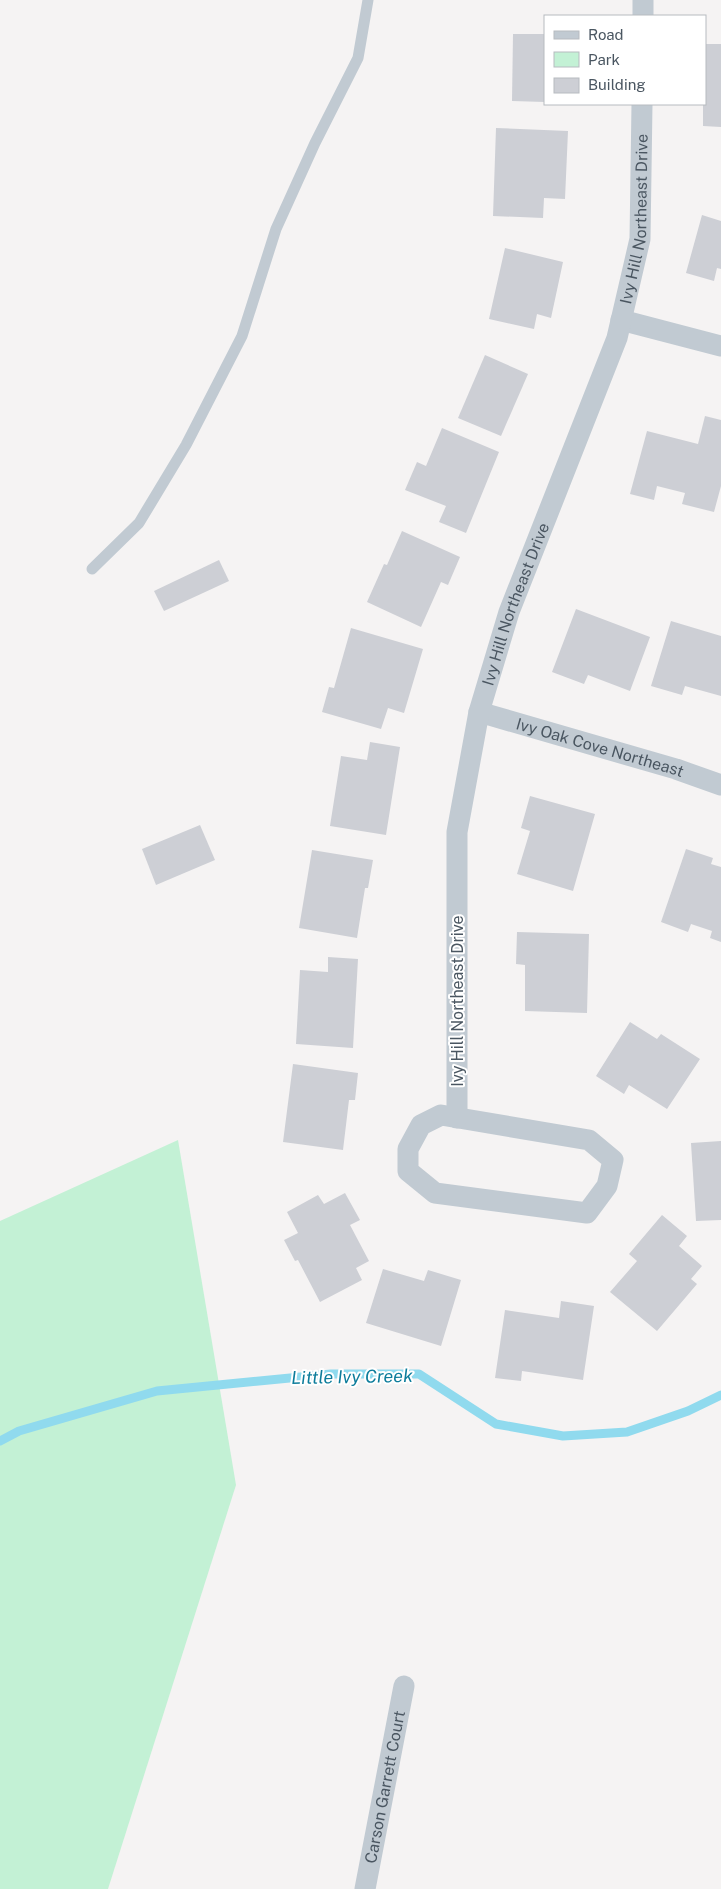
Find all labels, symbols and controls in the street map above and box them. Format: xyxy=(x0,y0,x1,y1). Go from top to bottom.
legend xyxy=(544,15,706,105)
text: Road xyxy=(588,26,624,43)
text: Park xyxy=(588,51,620,68)
text: Building xyxy=(588,76,646,93)
street label: Ivy Hill Northeast Drive xyxy=(616,134,652,306)
street label: Ivy Hill Northeast Drive xyxy=(478,520,553,688)
street label: Ivy Oak Cove Northeast xyxy=(514,714,686,781)
street label: Ivy Hill Northeast Drive xyxy=(448,915,467,1087)
water label: Little Ivy Creek xyxy=(291,1365,413,1388)
street label: Carson Garrett Court xyxy=(361,1709,409,1865)

